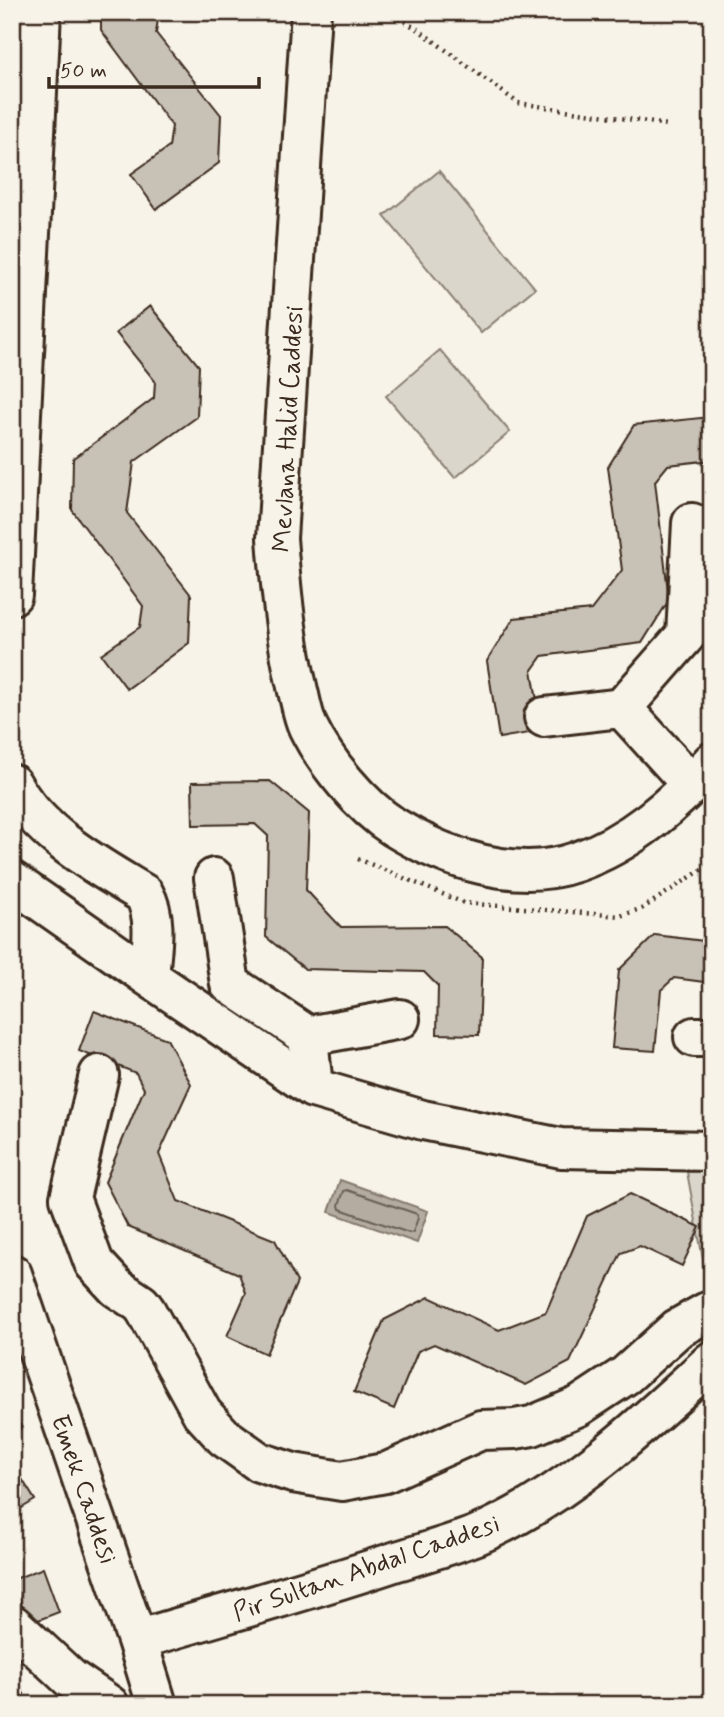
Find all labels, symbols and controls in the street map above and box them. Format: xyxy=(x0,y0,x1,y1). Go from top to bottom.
scale bar xyxy=(49,46,259,90)
text: 50 m xyxy=(60,57,107,85)
street label: Mevlana Halid Caddesi xyxy=(266,305,312,553)
street label: Emek Caddesi xyxy=(42,1411,125,1569)
street label: Pir Sultan Abdal Caddesi xyxy=(229,1507,505,1631)

